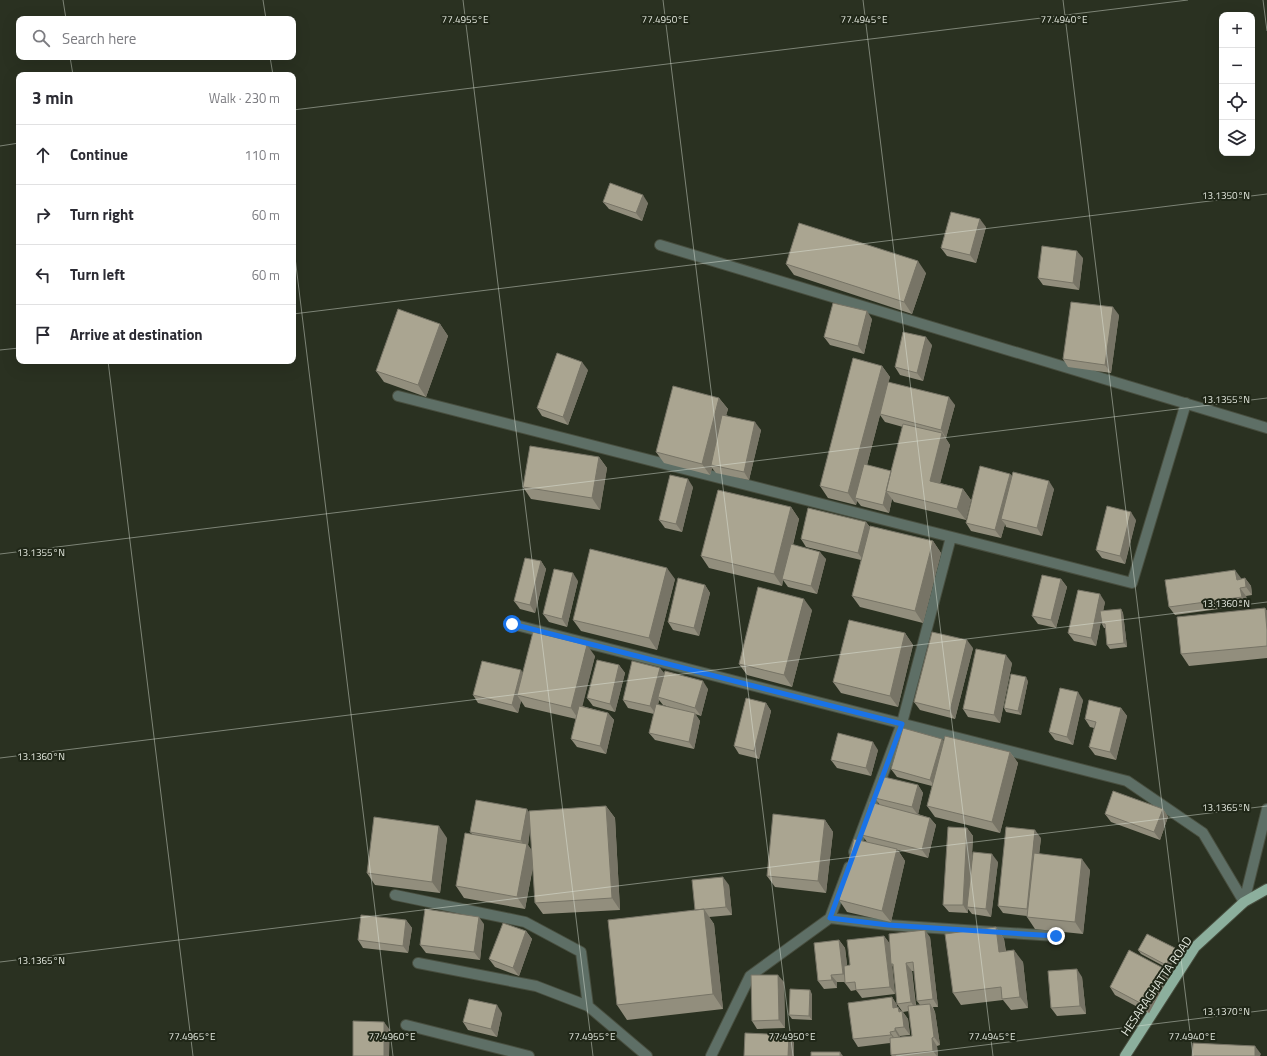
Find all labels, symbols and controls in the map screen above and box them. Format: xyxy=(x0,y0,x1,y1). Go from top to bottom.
text: 77.4955°E xyxy=(442,12,489,27)
text: 77.4950°E xyxy=(642,12,689,27)
text: 77.4945°E xyxy=(841,12,888,27)
text: 77.4940°E xyxy=(1041,12,1088,27)
map controls xyxy=(1219,12,1255,156)
button: + xyxy=(1219,12,1255,48)
search box xyxy=(16,16,296,60)
icon: search xyxy=(30,27,52,49)
text: Search here xyxy=(62,27,136,50)
button: − xyxy=(1219,48,1255,84)
button: locate xyxy=(1219,84,1255,120)
text: 3 min xyxy=(32,85,73,111)
text: Walk · 230 m xyxy=(209,88,280,108)
button: layers xyxy=(1219,120,1255,156)
text: Continue xyxy=(70,143,128,166)
icon: ahead xyxy=(32,144,54,166)
text: 110 m xyxy=(244,145,280,165)
text: 13.1350°N xyxy=(1202,188,1250,203)
text: Turn right xyxy=(70,203,134,226)
icon: right xyxy=(32,204,54,226)
text: 60 m xyxy=(252,205,280,225)
text: Turn left xyxy=(70,263,125,286)
icon: left xyxy=(32,264,54,286)
text: 60 m xyxy=(252,265,280,285)
text: Arrive at destination xyxy=(70,323,203,346)
icon: arrive xyxy=(32,324,54,346)
text: 13.1355°N xyxy=(1202,392,1250,407)
text: 13.1355°N xyxy=(17,545,65,560)
text: 13.1360°N xyxy=(1202,596,1250,611)
route start xyxy=(503,615,521,633)
text: 13.1360°N xyxy=(17,749,65,764)
text: 13.1365°N xyxy=(1202,800,1250,815)
route end xyxy=(1047,927,1065,945)
street label: HESARAGHATTA ROAD xyxy=(1116,932,1197,1040)
text: 13.1365°N xyxy=(17,953,65,968)
text: 13.1370°N xyxy=(1202,1004,1250,1019)
text: 77.4965°E xyxy=(169,1029,216,1044)
text: 77.4960°E xyxy=(369,1029,416,1044)
text: 77.4955°E xyxy=(569,1029,616,1044)
text: 77.4950°E xyxy=(769,1029,816,1044)
text: 77.4945°E xyxy=(969,1029,1016,1044)
text: 77.4940°E xyxy=(1169,1029,1216,1044)

